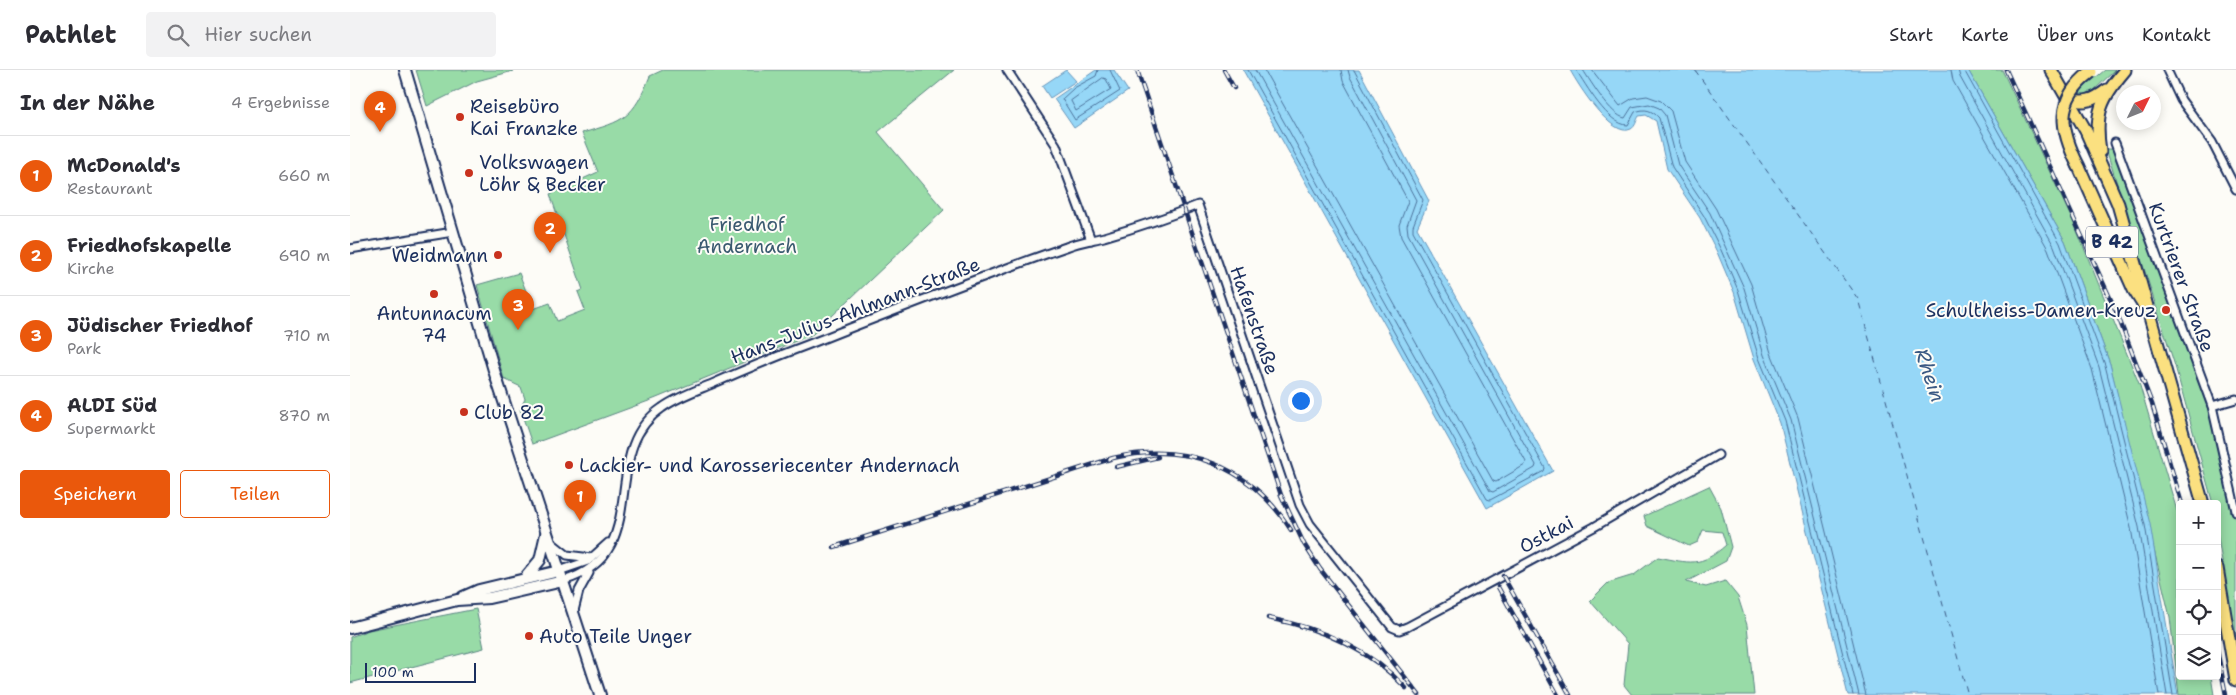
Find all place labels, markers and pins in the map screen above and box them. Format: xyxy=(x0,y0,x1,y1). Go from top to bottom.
pin: 4 xyxy=(364,91,396,132)
place label: Reisebüro Kai Franzke xyxy=(470,94,578,141)
marker: Reisebüro Kai Franzke xyxy=(454,111,466,123)
place label: Volkswagen Löhr & Becker xyxy=(479,150,606,197)
marker: Volkswagen Löhr & Becker xyxy=(463,167,475,179)
pin: 2 xyxy=(534,212,566,253)
place label: Weidmann xyxy=(391,243,488,268)
marker: Weidmann xyxy=(492,249,504,261)
marker: Antunnacum 74 xyxy=(428,288,440,300)
pin: 3 xyxy=(502,289,534,330)
place label: Schultheiss-Damen-Kreuz xyxy=(1926,298,2156,323)
place label: Antunnacum 74 xyxy=(376,301,492,348)
marker: Schultheiss-Damen-Kreuz xyxy=(2160,304,2172,316)
place label: Club 82 xyxy=(474,400,545,425)
marker: Club 82 xyxy=(458,406,470,418)
place label: Lackier- und Karosseriecenter Andernach xyxy=(579,453,960,478)
marker: Lackier- und Karosseriecenter Andernach xyxy=(563,459,575,471)
pin: 1 xyxy=(564,480,596,521)
place label: Auto Teile Unger xyxy=(539,624,692,649)
marker: Auto Teile Unger xyxy=(523,630,535,642)

